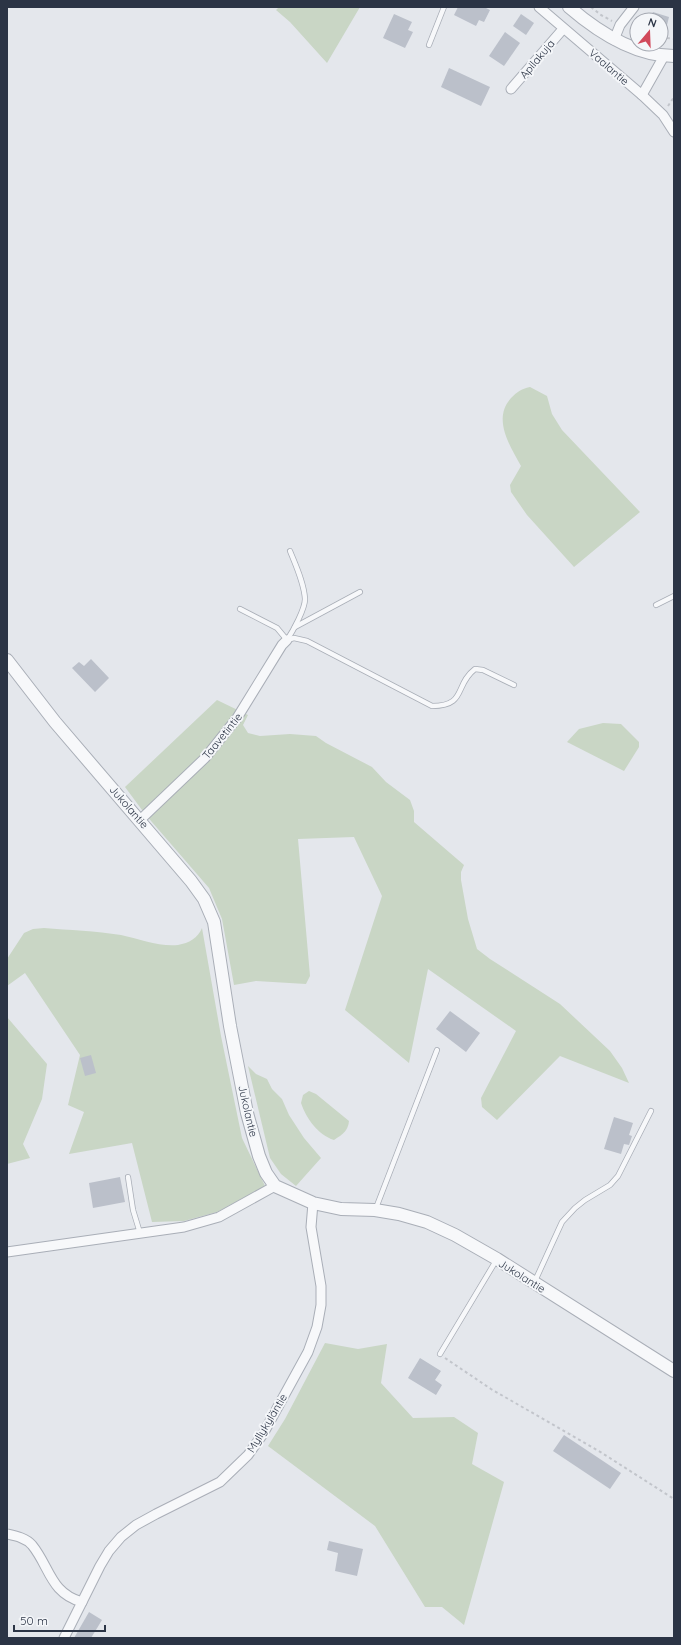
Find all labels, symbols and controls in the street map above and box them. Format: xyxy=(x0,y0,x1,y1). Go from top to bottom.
north arrow xyxy=(629,12,669,52)
text: N xyxy=(646,15,658,30)
street label: Apilakuja xyxy=(517,36,557,82)
street label: Vaalantie xyxy=(586,46,632,88)
street label: Taavetintie xyxy=(199,710,245,762)
street label: Jukolantie xyxy=(106,783,152,831)
street label: Jukolantie xyxy=(235,1084,261,1138)
street label: Jukolantie xyxy=(496,1256,548,1296)
street label: Myllykyläntie xyxy=(244,1391,290,1455)
scale bar xyxy=(14,1607,105,1633)
text: 50 m xyxy=(20,1613,48,1628)

